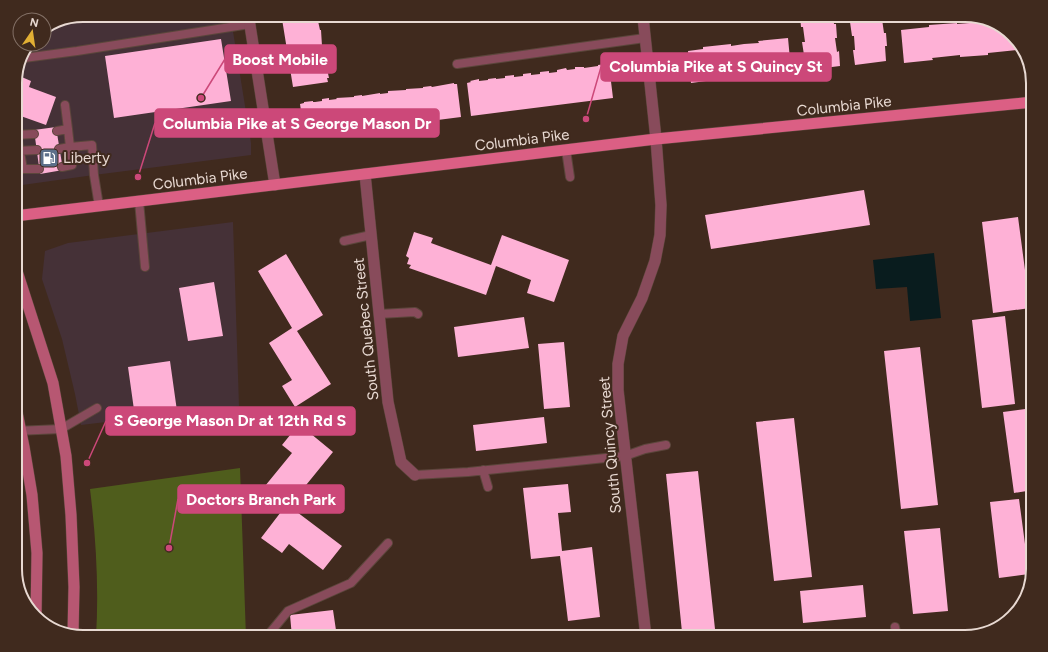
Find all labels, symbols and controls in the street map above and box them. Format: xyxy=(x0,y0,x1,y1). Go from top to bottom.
north arrow xyxy=(12,12,52,52)
text: N xyxy=(29,15,40,30)
callout: Boost Mobile xyxy=(225,45,336,73)
text: Boost Mobile xyxy=(232,50,328,69)
callout: Columbia Pike at S Quincy St xyxy=(601,53,831,81)
text: Columbia Pike at S Quincy St xyxy=(609,57,823,76)
street label: Columbia Pike xyxy=(796,92,892,120)
callout: Columbia Pike at S George Mason Dr xyxy=(155,109,439,137)
text: Columbia Pike at S George Mason Dr xyxy=(163,114,431,133)
street label: Columbia Pike xyxy=(474,125,570,155)
fuel station icon: Liberty xyxy=(38,147,60,169)
place label: Liberty xyxy=(63,149,110,167)
street label: Columbia Pike xyxy=(152,164,248,194)
street label: South Quebec Street xyxy=(350,257,382,401)
street label: South Quincy Street xyxy=(595,375,625,514)
callout: S George Mason Dr at 12th Rd S xyxy=(106,407,355,435)
text: S George Mason Dr at 12th Rd S xyxy=(114,411,346,430)
callout: Doctors Branch Park xyxy=(178,485,344,513)
text: Doctors Branch Park xyxy=(186,490,336,509)

